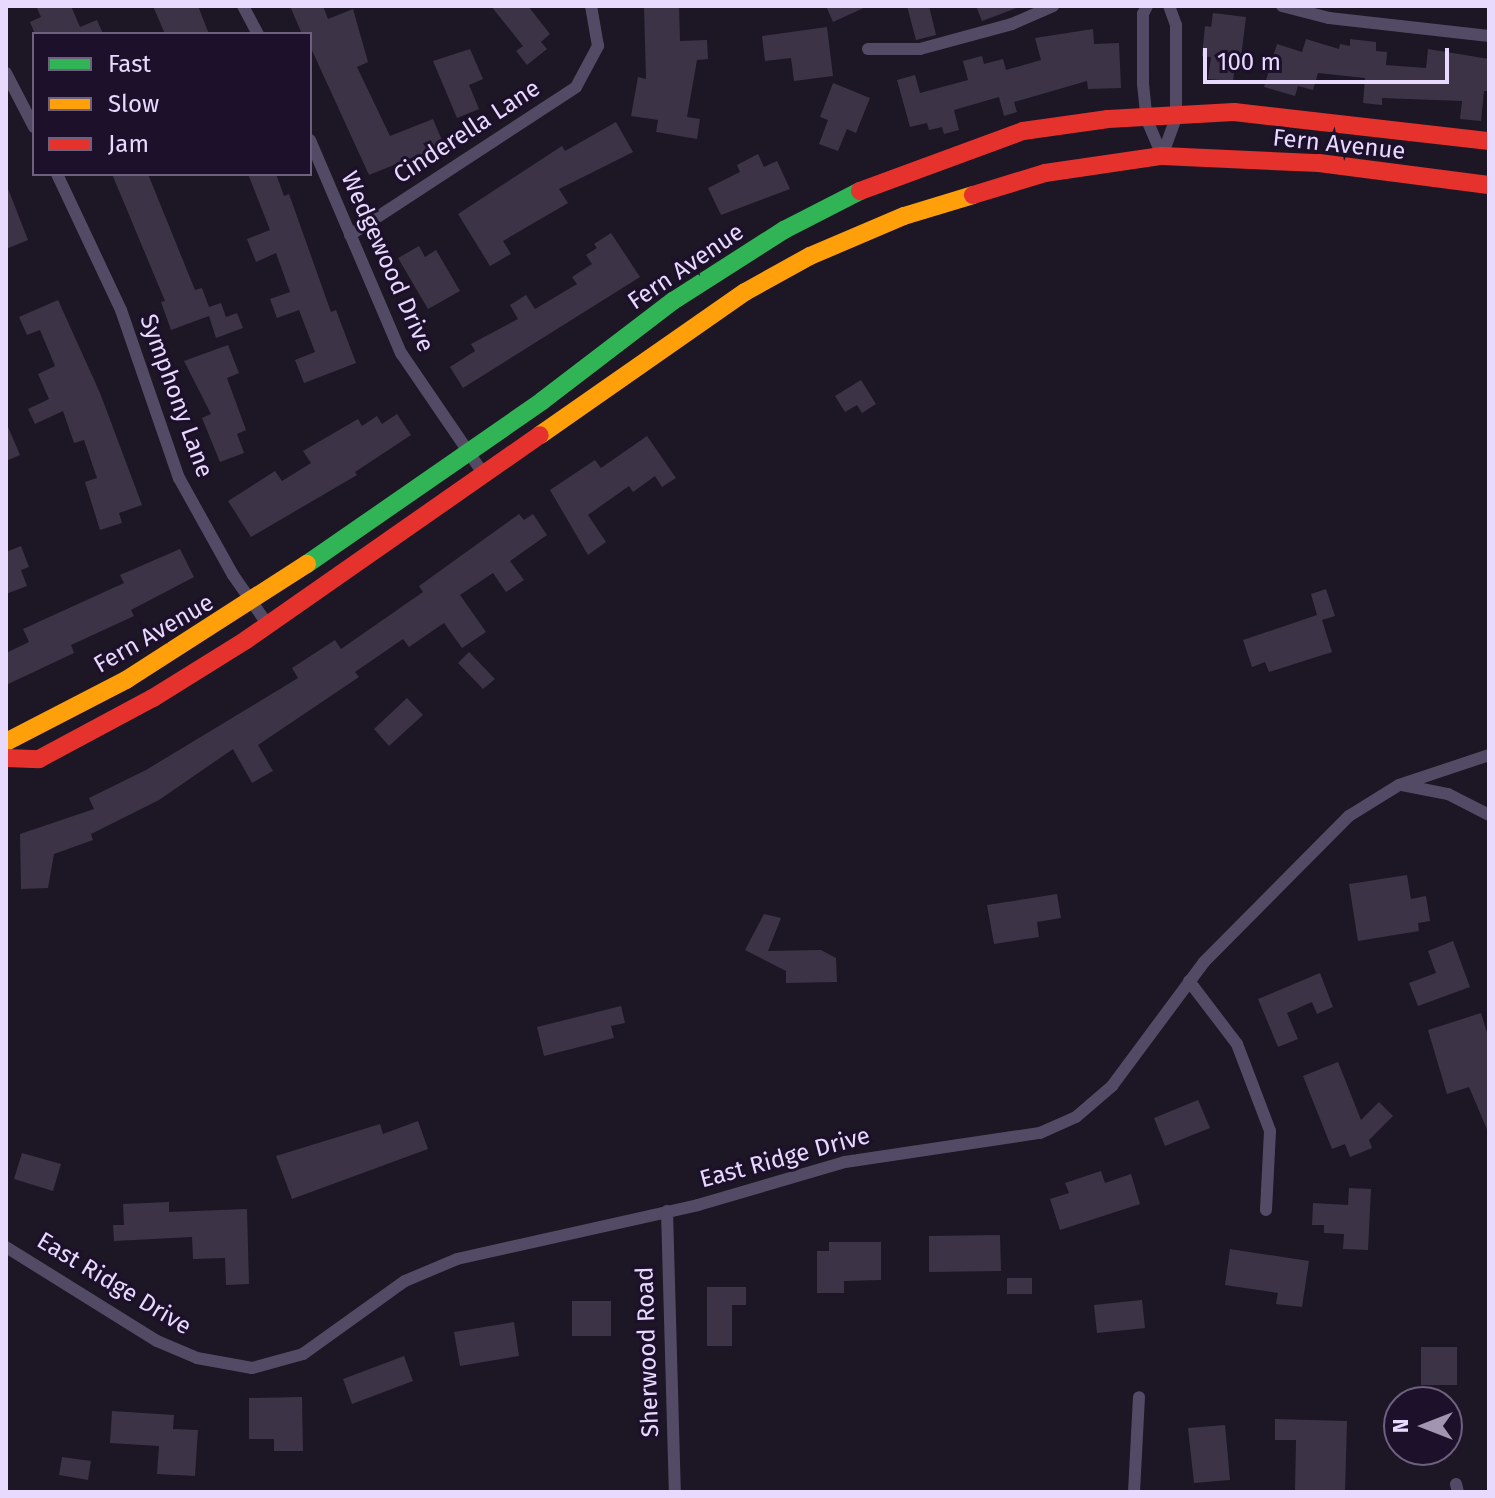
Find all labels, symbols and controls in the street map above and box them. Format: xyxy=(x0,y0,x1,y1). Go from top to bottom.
legend xyxy=(32,32,312,176)
scale bar xyxy=(1207,32,1453,82)
text: 100 m xyxy=(1217,48,1281,76)
text: Fast xyxy=(108,50,151,78)
street label: Cinderella Lane xyxy=(388,74,546,190)
text: Slow xyxy=(108,90,159,118)
street label: Fern Avenue xyxy=(1271,124,1407,166)
text: Jam xyxy=(108,130,149,158)
street label: Wedgewood Drive xyxy=(334,167,440,357)
street label: Fern Avenue xyxy=(623,218,749,316)
street label: Symphony Lane xyxy=(133,310,219,482)
street label: Fern Avenue xyxy=(89,588,219,680)
street label: East Ridge Drive xyxy=(697,1121,873,1195)
street label: East Ridge Drive xyxy=(32,1227,196,1341)
street label: Sherwood Road xyxy=(631,1266,665,1438)
north arrow xyxy=(1383,1386,1463,1466)
text: N xyxy=(1387,1419,1414,1433)

